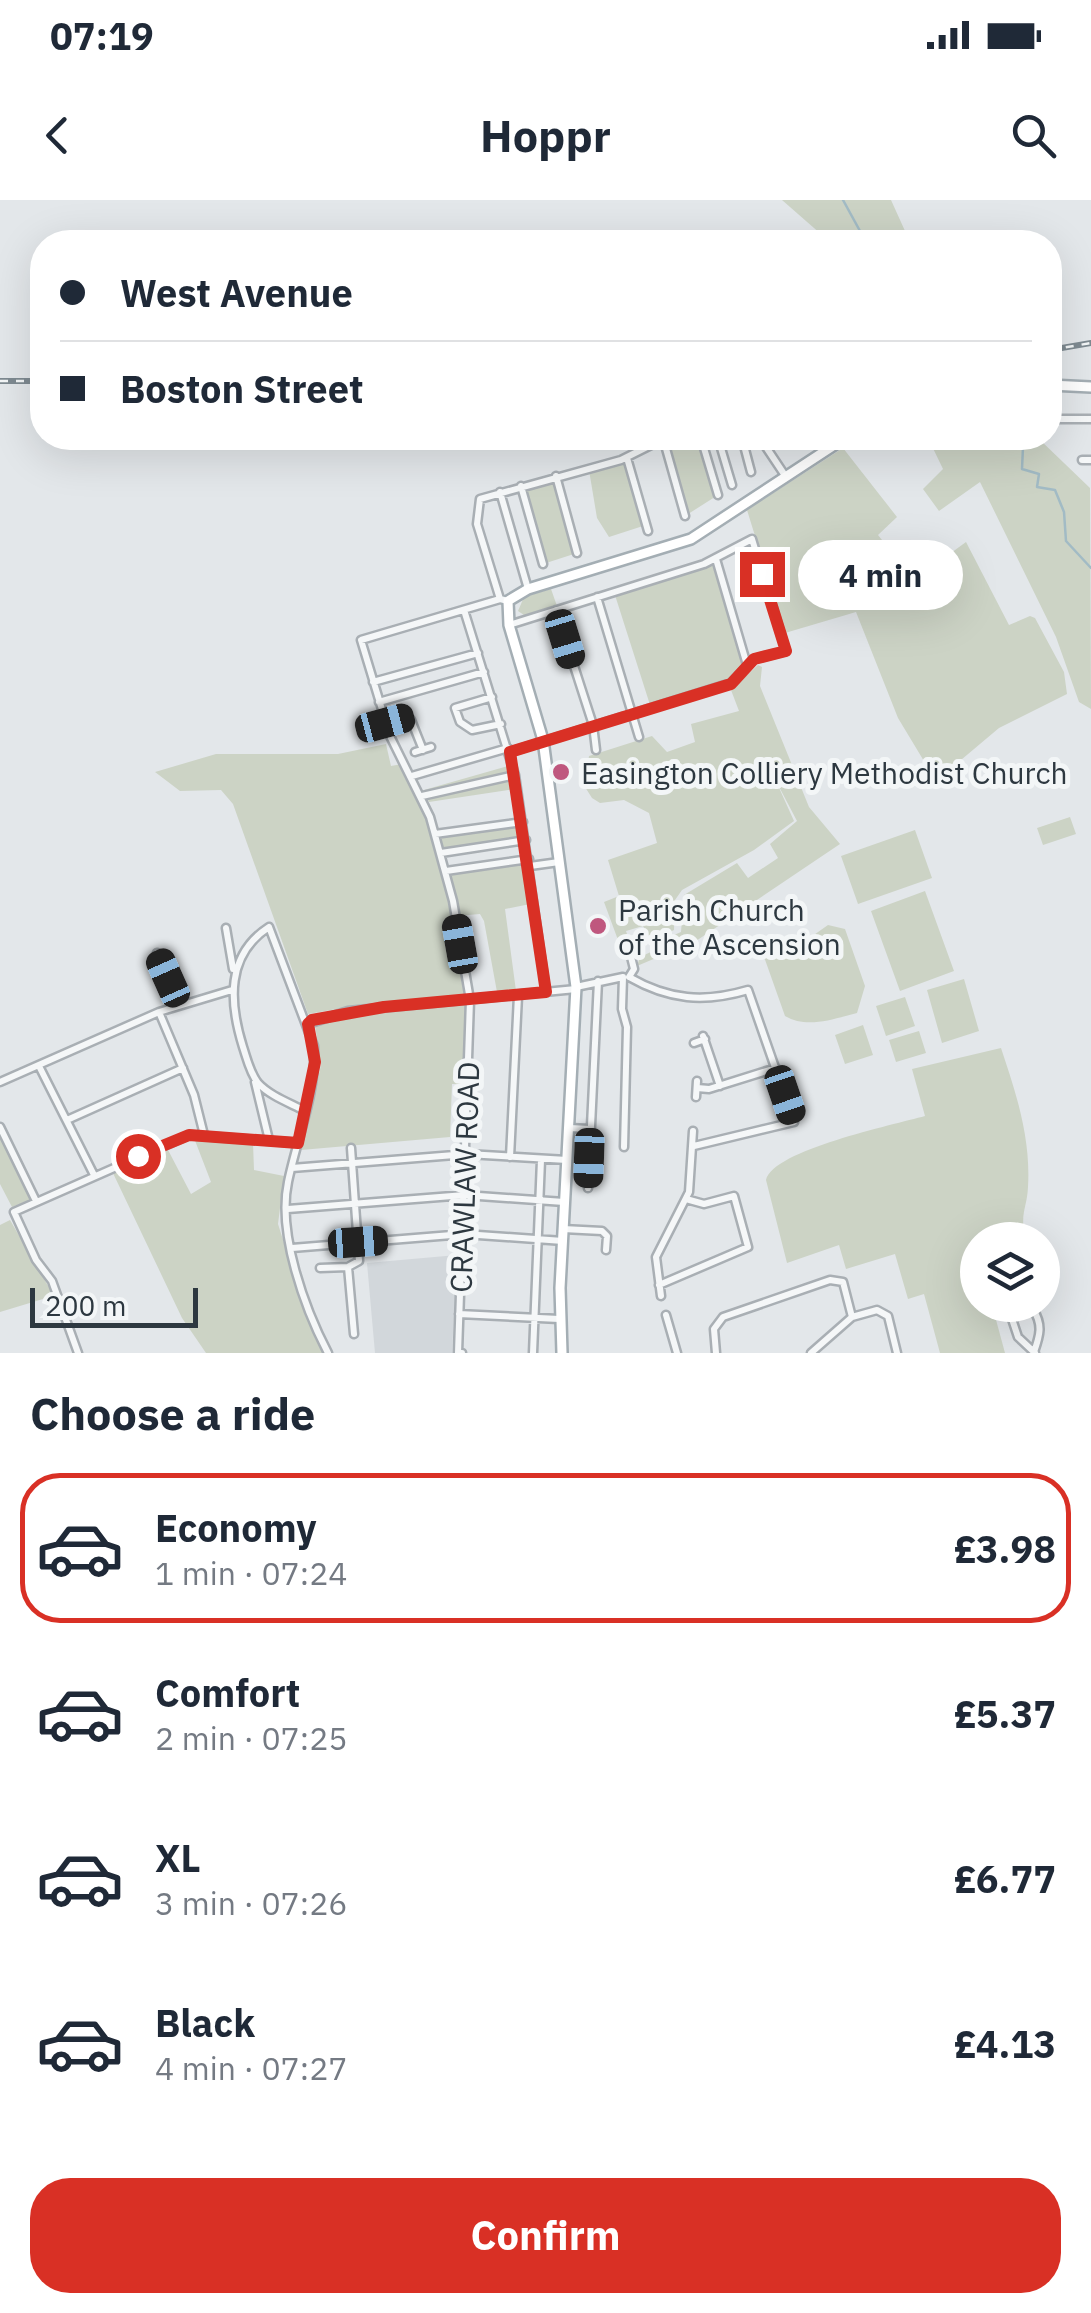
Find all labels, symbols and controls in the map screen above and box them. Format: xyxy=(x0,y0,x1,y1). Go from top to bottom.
text: 07:19 xyxy=(50,11,154,60)
text: Hoppr xyxy=(480,106,611,164)
icon: back xyxy=(30,108,85,163)
icon: search xyxy=(1006,108,1061,163)
text: West Avenue xyxy=(120,268,353,317)
text: Boston Street xyxy=(120,364,364,413)
callout: 4 min xyxy=(797,539,962,609)
route end xyxy=(740,552,785,597)
text: 4 min xyxy=(839,554,922,596)
car xyxy=(542,606,588,672)
car xyxy=(352,701,418,745)
place label: Easington Colliery Methodist Church xyxy=(581,753,1068,792)
marker: Easington Colliery Methodist Church xyxy=(550,761,572,783)
place label: Parish Church of the Ascension xyxy=(618,890,841,963)
car xyxy=(440,912,480,976)
marker: Parish Church of the Ascension xyxy=(587,915,609,937)
car xyxy=(142,944,194,1012)
street label: CRAWLAW ROAD xyxy=(440,1061,488,1293)
car xyxy=(761,1062,809,1128)
car xyxy=(573,1127,605,1189)
route start xyxy=(116,1134,161,1179)
map controls xyxy=(960,1222,1060,1322)
button: layers xyxy=(960,1222,1060,1322)
car xyxy=(327,1225,389,1259)
scale bar xyxy=(30,1283,198,1328)
text: 200 m xyxy=(45,1287,126,1324)
text: Choose a ride xyxy=(30,1384,315,1442)
icon: car xyxy=(35,1503,125,1593)
text: Economy xyxy=(155,1503,317,1552)
text: £3.98 xyxy=(954,1524,1056,1573)
text: 1 min · 07:24 xyxy=(155,1552,348,1594)
icon: car xyxy=(35,1668,125,1758)
text: Comfort xyxy=(155,1668,300,1717)
text: £5.37 xyxy=(954,1689,1056,1738)
text: 2 min · 07:25 xyxy=(155,1717,348,1759)
icon: car xyxy=(35,1833,125,1923)
text: XL xyxy=(155,1833,201,1882)
text: £6.77 xyxy=(954,1854,1056,1903)
text: 3 min · 07:26 xyxy=(155,1882,348,1924)
icon: car xyxy=(35,1998,125,2088)
text: Black xyxy=(155,1998,255,2047)
text: £4.13 xyxy=(954,2019,1056,2068)
text: 4 min · 07:27 xyxy=(155,2047,348,2089)
button: Confirm xyxy=(30,2178,1061,2293)

